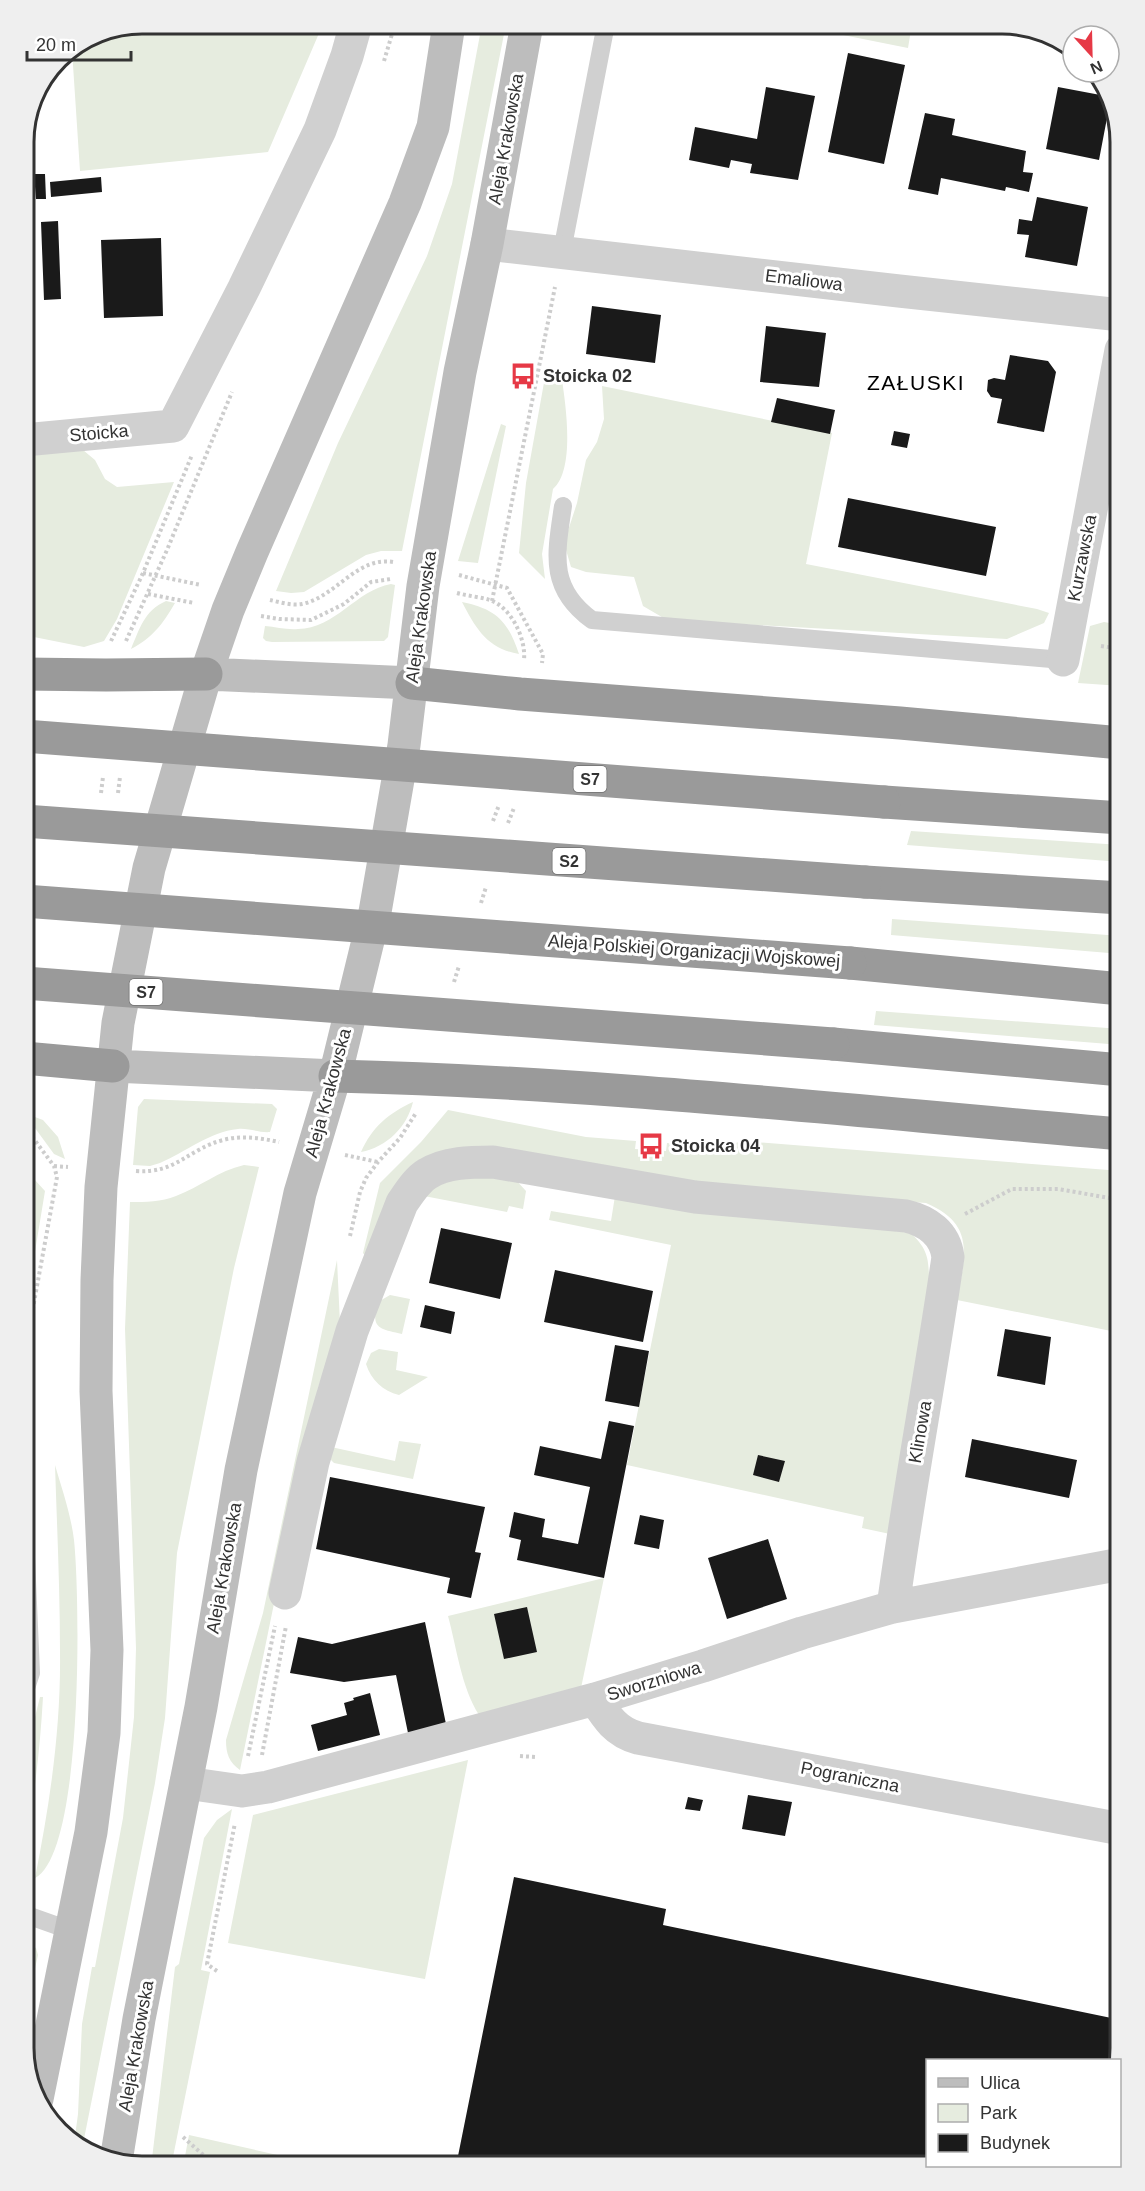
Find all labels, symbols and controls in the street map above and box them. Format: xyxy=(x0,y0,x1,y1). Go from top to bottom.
scale bar xyxy=(27,24,130,62)
north arrow xyxy=(1061,24,1121,84)
text: 20 m xyxy=(36,35,76,55)
text: N xyxy=(1088,57,1105,77)
street label: Aleja Krakowska xyxy=(485,71,528,206)
street label: Emaliowa xyxy=(764,265,845,295)
bus stop icon: Stoicka 02 xyxy=(508,361,538,391)
place label: Stoicka 02 xyxy=(543,366,632,386)
district label: ZAŁUSKI xyxy=(867,371,965,394)
street label: Stoicka xyxy=(69,420,130,446)
street label: Kurzawska xyxy=(1064,512,1100,603)
street label: Aleja Krakowska xyxy=(402,549,440,684)
road number: S7 xyxy=(574,766,606,792)
road number: S2 xyxy=(552,848,586,874)
street label: Aleja Polskiej Organizacji Wojskowej xyxy=(547,931,841,971)
road number: S7 xyxy=(130,979,162,1005)
street label: Aleja Krakowska xyxy=(301,1025,355,1160)
bus stop icon: Stoicka 04 xyxy=(636,1131,666,1161)
place label: Stoicka 04 xyxy=(671,1136,760,1156)
street label: Klinowa xyxy=(905,1398,935,1465)
street label: Aleja Krakowska xyxy=(203,1500,246,1635)
street label: Sworzniowa xyxy=(605,1657,704,1705)
street label: Pograniczna xyxy=(799,1758,902,1797)
street label: Aleja Krakowska xyxy=(115,1978,158,2113)
legend xyxy=(926,2059,1121,2167)
text: Ulica xyxy=(980,2073,1021,2093)
text: Park xyxy=(980,2103,1018,2123)
text: Budynek xyxy=(980,2133,1051,2153)

